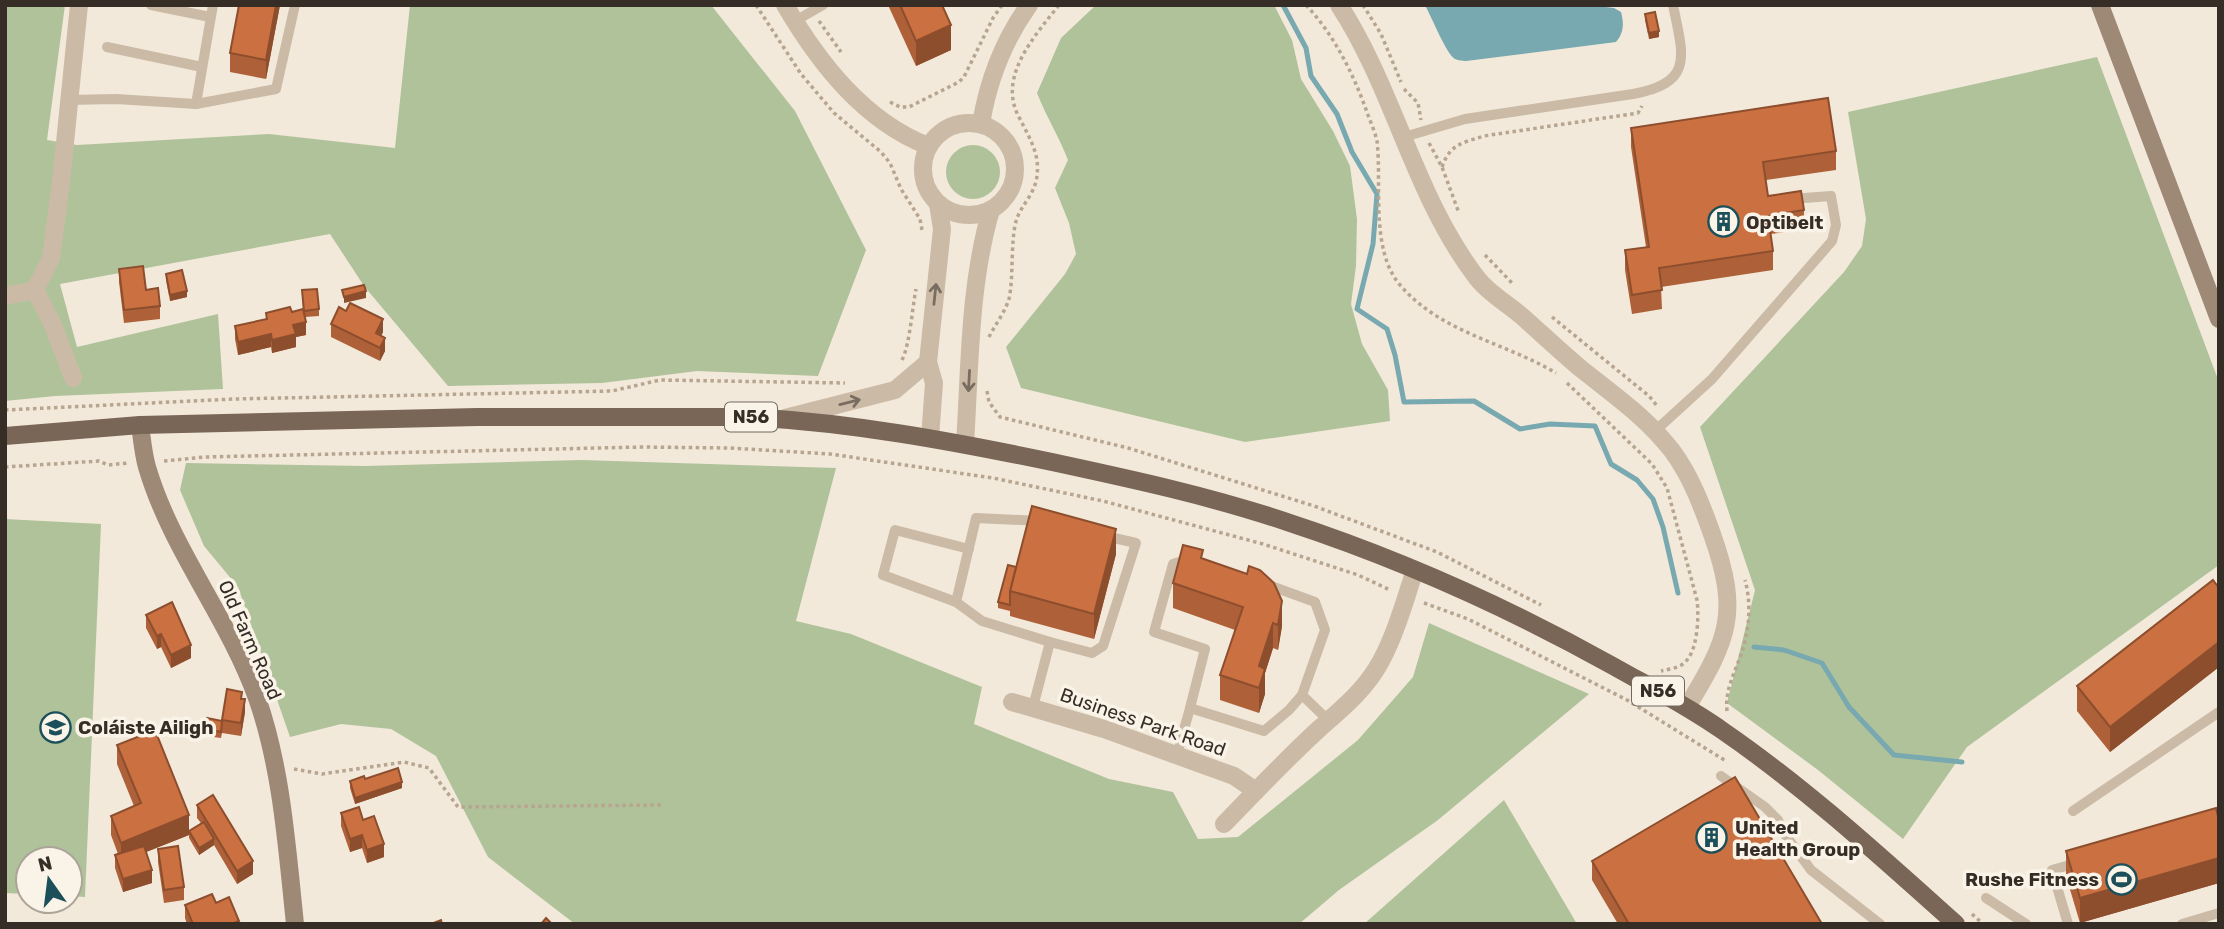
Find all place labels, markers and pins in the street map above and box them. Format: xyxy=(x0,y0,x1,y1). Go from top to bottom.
building icon: Optibelt xyxy=(1706,205,1740,239)
place label: Optibelt xyxy=(1746,211,1823,234)
school or university icon: Coláiste Ailigh xyxy=(38,710,72,744)
place label: Coláiste Ailigh xyxy=(78,716,214,739)
place label: United Health Group xyxy=(1735,816,1860,861)
building icon: United Health Group xyxy=(1695,821,1729,855)
sports icon: Rushe Fitness xyxy=(2105,862,2139,896)
place label: Rushe Fitness xyxy=(1965,868,2099,891)

